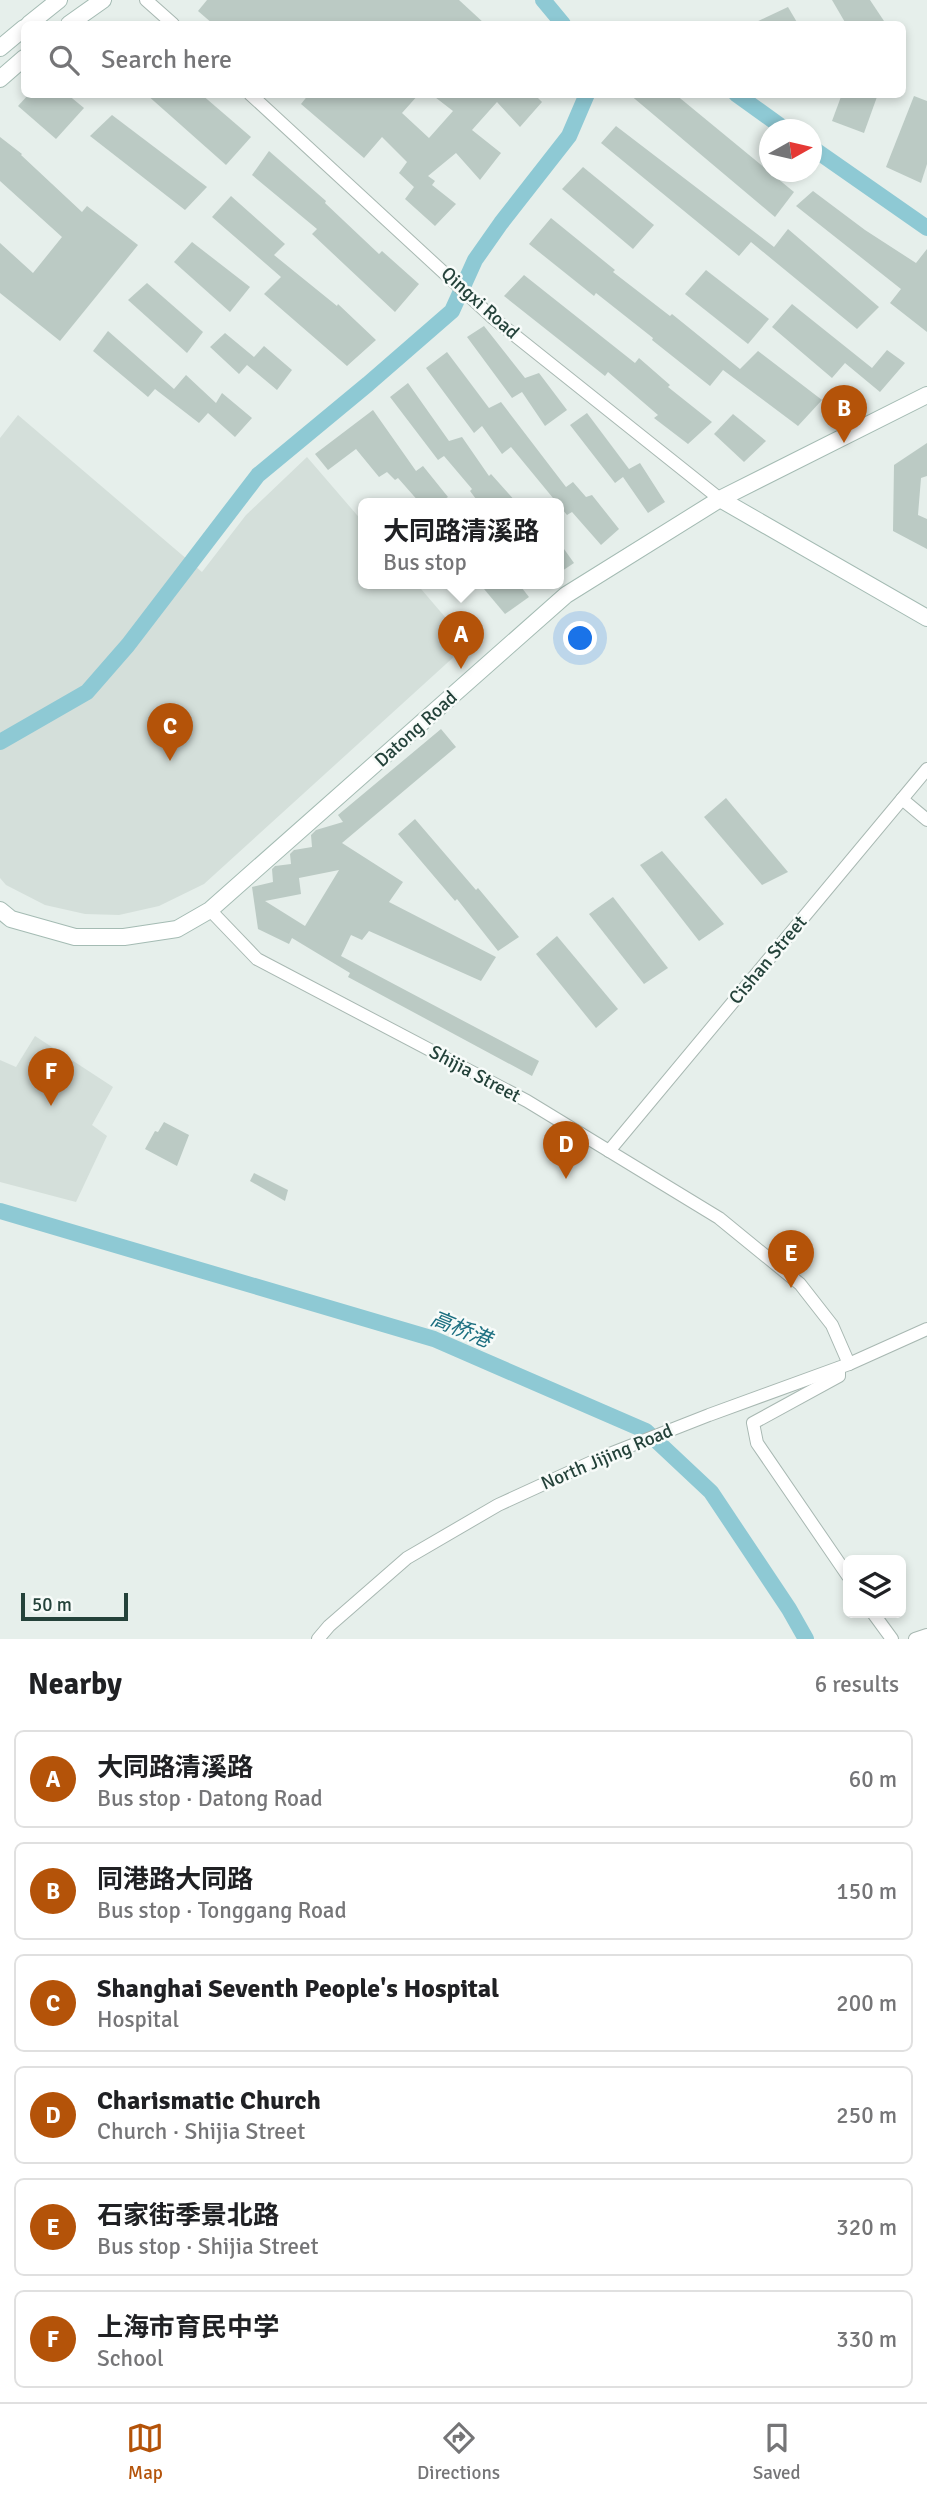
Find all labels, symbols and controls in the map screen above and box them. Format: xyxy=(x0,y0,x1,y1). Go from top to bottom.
search box xyxy=(21,21,906,98)
icon: search xyxy=(45,41,83,79)
text: Search here xyxy=(101,44,232,76)
north arrow xyxy=(759,119,822,182)
street label: Qingxi Road xyxy=(436,262,524,344)
pin: B xyxy=(821,385,867,443)
popup xyxy=(358,498,564,589)
text: 大同路清溪路 xyxy=(383,516,539,548)
text: Bus stop xyxy=(383,548,467,577)
pin: A xyxy=(438,611,484,669)
your location xyxy=(563,621,597,655)
street label: Datong Road xyxy=(370,686,462,772)
pin: C xyxy=(147,703,193,761)
street label: Cishan Street xyxy=(724,910,812,1009)
street label: Shijia Street xyxy=(425,1040,525,1108)
pin: F xyxy=(28,1048,74,1106)
pin: D xyxy=(543,1121,589,1179)
pin: E xyxy=(768,1230,814,1288)
water label: 高桥港 xyxy=(427,1305,498,1354)
street label: North Jijing Road xyxy=(538,1418,676,1496)
map controls xyxy=(843,1555,906,1618)
button: layers xyxy=(843,1555,906,1618)
scale bar xyxy=(21,1590,128,1622)
text: 50 m xyxy=(32,1593,72,1617)
text: Nearby xyxy=(28,1666,122,1703)
text: 6 results xyxy=(815,1670,899,1699)
text: 大同路清溪路 xyxy=(97,1752,253,1784)
text: A xyxy=(46,1765,60,1794)
text: 60 m xyxy=(849,1765,897,1794)
text: Bus stop · Datong Road xyxy=(97,1784,323,1813)
text: 同港路大同路 xyxy=(97,1864,253,1896)
text: B xyxy=(46,1877,60,1906)
text: 150 m xyxy=(836,1877,897,1906)
text: Bus stop · Tonggang Road xyxy=(97,1896,347,1925)
text: Shanghai Seventh People's Hospital xyxy=(97,1973,499,2005)
text: C xyxy=(46,1989,60,2018)
text: 200 m xyxy=(836,1989,897,2018)
text: Hospital xyxy=(97,2005,179,2034)
text: Charismatic Church xyxy=(97,2085,321,2117)
text: D xyxy=(45,2101,61,2130)
text: 250 m xyxy=(836,2101,897,2130)
text: Church · Shijia Street xyxy=(97,2117,305,2146)
text: 石家街季景北路 xyxy=(97,2200,279,2232)
text: E xyxy=(46,2213,60,2242)
text: 320 m xyxy=(836,2213,897,2242)
text: Bus stop · Shijia Street xyxy=(97,2232,319,2261)
text: 上海市育民中学 xyxy=(97,2312,279,2344)
text: F xyxy=(47,2325,59,2354)
text: 330 m xyxy=(836,2325,897,2354)
text: School xyxy=(97,2344,164,2373)
tab: Map xyxy=(126,2419,164,2485)
tab: Directions xyxy=(417,2419,500,2485)
tab: Saved xyxy=(753,2419,801,2485)

